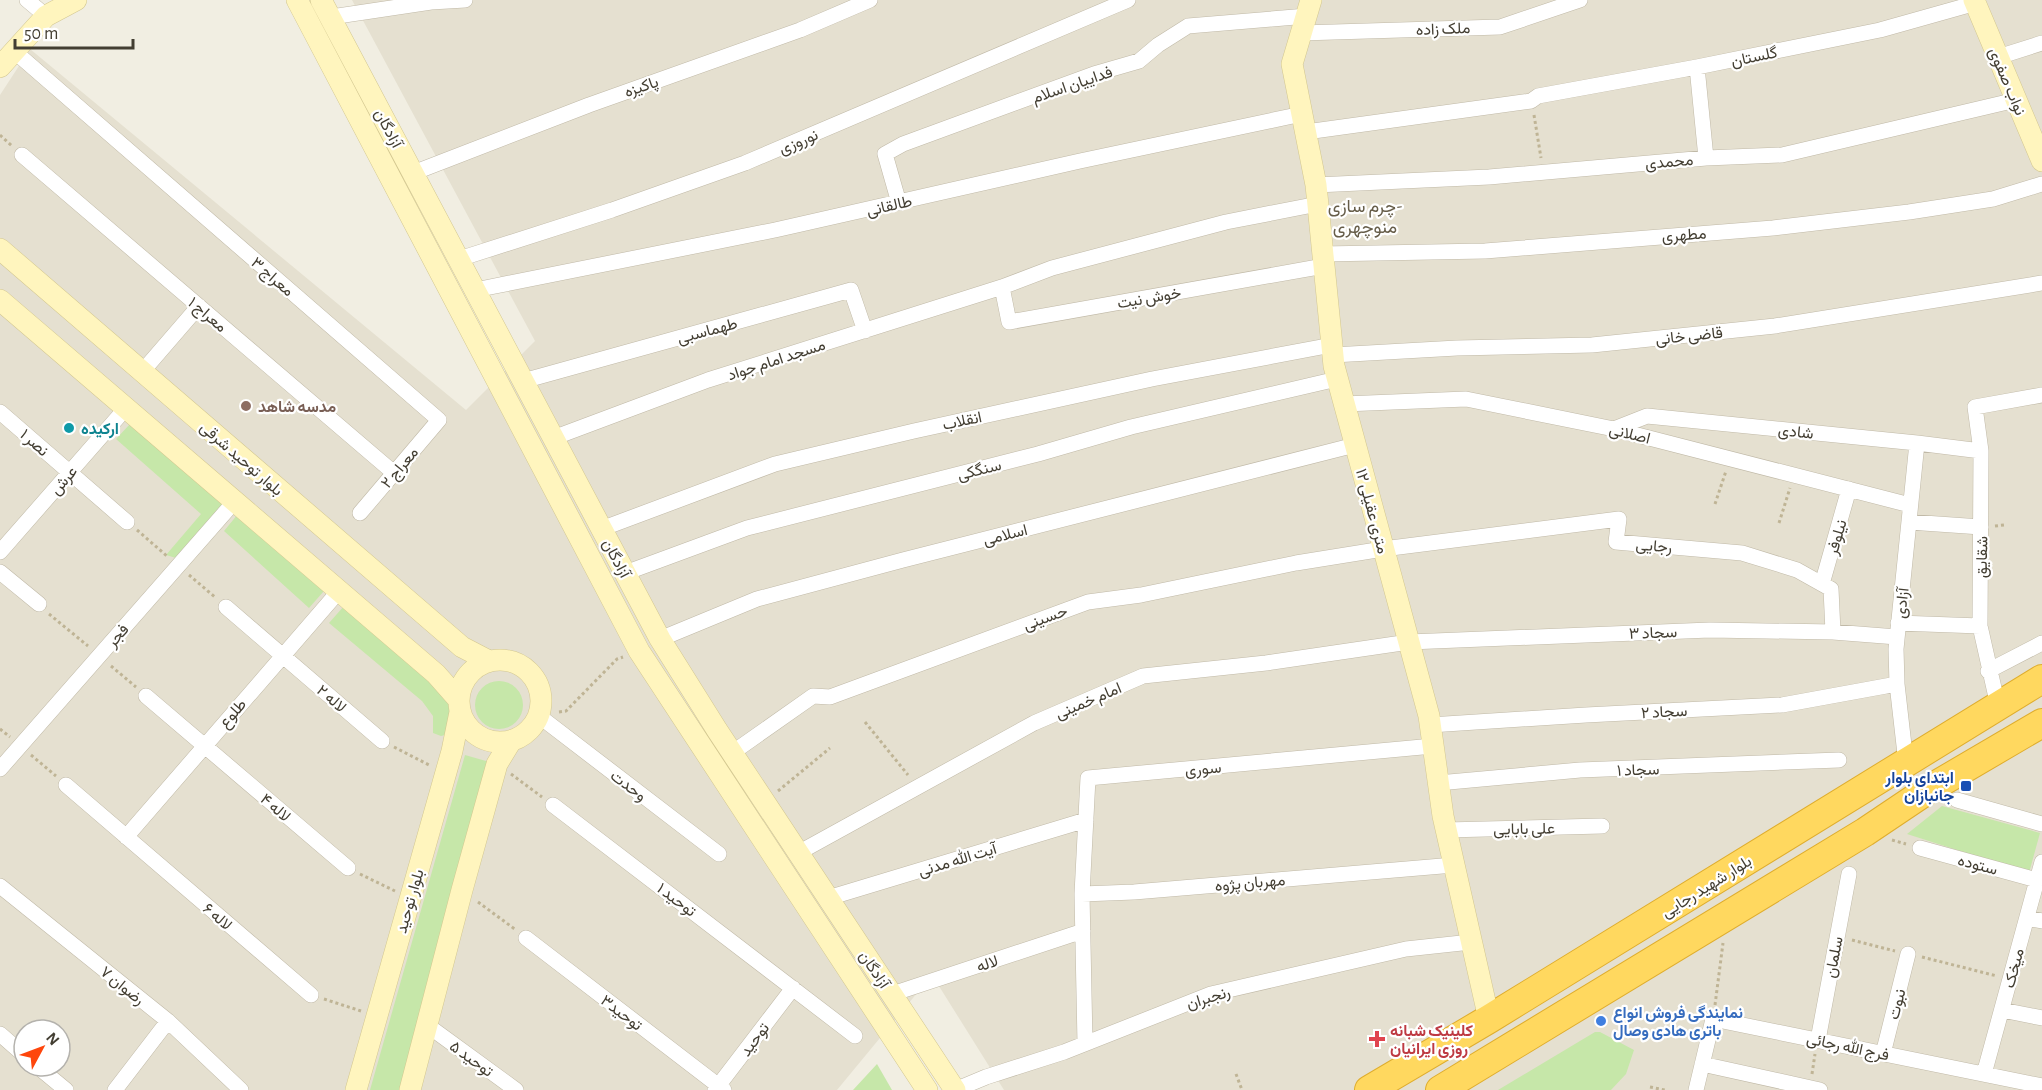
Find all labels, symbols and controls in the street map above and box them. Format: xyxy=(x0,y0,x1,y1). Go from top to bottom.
scale bar xyxy=(15,12,134,50)
street label: ملک زاده xyxy=(1416,20,1471,40)
text: 50 m xyxy=(24,25,58,43)
street label: گلستان xyxy=(1730,44,1779,71)
street label: نواب صفوی xyxy=(1984,45,2028,118)
street label: فداییان اسلام xyxy=(1030,64,1115,108)
street label: پاکیزه xyxy=(622,74,661,103)
street label: آزادگان xyxy=(370,106,406,153)
street label: نوروزی xyxy=(776,127,821,159)
street label: محمدی xyxy=(1644,152,1694,174)
street label: طالقانی xyxy=(865,193,914,221)
district label: چرم سازی- منوچهری xyxy=(1328,198,1402,239)
street label: مطهری xyxy=(1661,225,1707,247)
street label: معراج ۳ xyxy=(246,254,297,302)
street label: خوش نیت xyxy=(1116,284,1183,313)
street label: معراج ۱ xyxy=(183,294,230,337)
street label: طهماسبی xyxy=(675,315,740,349)
street label: قاضی خانی xyxy=(1655,324,1724,349)
street label: مسجد امام جواد xyxy=(725,337,828,385)
marker: مدسه شاهد xyxy=(239,399,253,413)
place label: مدسه شاهد xyxy=(258,399,336,415)
street label: انقلاب xyxy=(941,409,984,434)
street label: بلوار توحید شرقی xyxy=(196,419,286,500)
marker: ارکیده xyxy=(62,421,76,435)
place label: ارکیده xyxy=(81,421,119,439)
street label: اصلانی xyxy=(1607,421,1652,449)
street label: شادی xyxy=(1777,422,1815,444)
street label: نصر ۱ xyxy=(16,426,52,461)
street label: معراج ۲ xyxy=(378,444,424,493)
street label: سنگکی xyxy=(956,457,1003,485)
street label: عرش xyxy=(47,463,82,499)
street label: ۱۲ متری عقیلی xyxy=(1351,467,1391,556)
street label: نیلوفر xyxy=(1824,518,1852,558)
street label: اسلامی xyxy=(981,522,1030,550)
street label: آزادگان xyxy=(598,536,634,583)
street label: رجایی xyxy=(1635,536,1673,558)
street label: شقایق xyxy=(1974,536,1992,578)
street label: آزادی xyxy=(1892,586,1914,619)
street label: حسینی xyxy=(1021,602,1071,635)
street label: فجر xyxy=(103,621,133,652)
street label: سجاد ۳ xyxy=(1628,624,1678,643)
street label: امام خمینی xyxy=(1053,680,1125,724)
street label: لاله ۲ xyxy=(314,682,349,716)
street label: طلوع xyxy=(216,696,252,733)
street label: سجاد ۲ xyxy=(1640,703,1688,722)
street label: سوری xyxy=(1184,759,1222,781)
street label: سجاد ۱ xyxy=(1616,761,1660,780)
street label: وحدت xyxy=(606,767,649,806)
place label: ابتدای بلوار جانبازان xyxy=(1884,770,1954,806)
marker: ابتدای بلوار جانبازان xyxy=(1959,779,1973,793)
street label: لاله ۴ xyxy=(257,791,293,825)
street label: علی بابایی xyxy=(1493,820,1555,840)
street label: آیت الله مدنی xyxy=(916,838,1000,881)
street label: ستوده xyxy=(1956,852,1999,880)
street label: بلوار شهید رجایی xyxy=(1659,853,1755,923)
street label: بلوار توحید xyxy=(393,867,429,936)
street label: مهربان پژوه xyxy=(1214,872,1286,897)
street label: توحید ۱ xyxy=(653,880,699,921)
street label: لاله ۶ xyxy=(200,900,235,933)
street label: سلمان xyxy=(1822,935,1847,979)
street label: میخک xyxy=(2001,947,2028,990)
street label: آزادگان xyxy=(854,948,893,993)
street label: لاله xyxy=(974,953,1000,975)
street label: رضوان ۷ xyxy=(96,963,147,1010)
street label: رنجبران xyxy=(1184,984,1233,1014)
street label: نبوت xyxy=(1885,987,1910,1022)
street label: توحید۳ xyxy=(596,992,645,1035)
place label: نمایندگی فروش انواع باتری هادی وصال xyxy=(1613,1004,1743,1041)
marker: نمایندگی فروش انواع باتری هادی وصال xyxy=(1594,1014,1608,1028)
north arrow xyxy=(12,1018,72,1078)
street label: توحید xyxy=(737,1020,774,1060)
place label: کلینیک شبانه روزی ایرانیان xyxy=(1390,1023,1473,1059)
street label: فرج الله رجائی xyxy=(1804,1028,1891,1066)
text: N xyxy=(43,1029,62,1048)
marker: کلینیک شبانه روزی ایرانیان xyxy=(1368,1030,1386,1048)
street label: توحید ۵ xyxy=(446,1038,496,1081)

